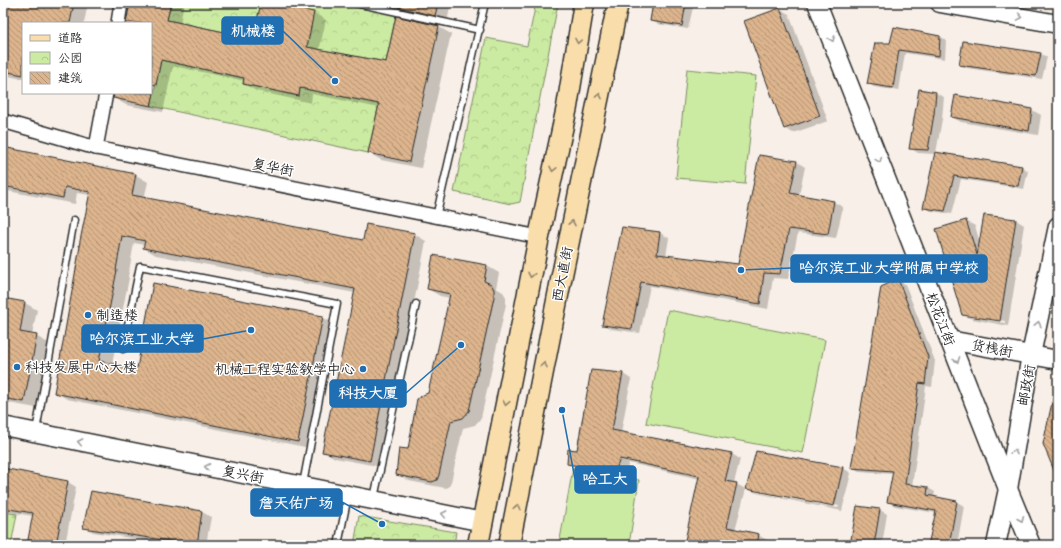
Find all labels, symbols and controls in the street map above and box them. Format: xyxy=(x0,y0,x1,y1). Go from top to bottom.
one-way arrow xyxy=(1016,13,1023,21)
callout: 机械楼 xyxy=(222,17,283,44)
legend xyxy=(22,22,152,94)
text: 机械楼 xyxy=(230,22,276,44)
text: 道路 xyxy=(58,31,82,48)
one-way arrow xyxy=(827,36,835,43)
one-way arrow xyxy=(574,38,583,45)
text: 公园 xyxy=(58,51,82,68)
text: 建筑 xyxy=(58,71,82,88)
one-way arrow xyxy=(594,93,603,99)
street label: 复华街 xyxy=(250,155,295,183)
one-way arrow xyxy=(874,156,882,164)
one-way arrow xyxy=(550,166,558,172)
one-way arrow xyxy=(568,220,576,227)
street label: 西大直街 xyxy=(549,245,579,304)
callout: 哈尔滨工业大学附属中学校 xyxy=(791,255,987,282)
text: 哈尔滨工业大学附属中学校 xyxy=(799,259,979,281)
one-way arrow xyxy=(528,272,536,279)
street label: 松花江街 xyxy=(920,290,959,349)
place label: 制造楼 xyxy=(96,307,138,327)
marker: 制造楼 xyxy=(83,310,93,320)
one-way arrow xyxy=(1033,321,1041,327)
callout: 哈尔滨工业大学 xyxy=(82,325,203,352)
text: 哈尔滨工业大学 xyxy=(89,330,195,352)
street label: 货栈街 xyxy=(969,336,1014,364)
one-way arrow xyxy=(953,356,961,363)
place label: 科技发展中心大楼 xyxy=(25,359,137,379)
place label: 机械工程实验教学中心 xyxy=(215,361,355,381)
marker: 科技发展中心大楼 xyxy=(12,362,22,372)
one-way arrow xyxy=(540,362,548,368)
street label: 邮政街 xyxy=(1014,363,1041,408)
marker: 机械工程实验教学中心 xyxy=(358,364,368,374)
callout: 科技大厦 xyxy=(330,380,406,407)
text: 科技大厦 xyxy=(338,384,398,406)
one-way arrow xyxy=(502,400,511,406)
one-way arrow xyxy=(76,438,83,446)
one-way arrow xyxy=(1009,449,1018,455)
street label: 复兴街 xyxy=(220,462,265,490)
one-way arrow xyxy=(204,463,210,472)
callout: 哈工大 xyxy=(575,466,636,493)
text: 哈工大 xyxy=(582,470,628,492)
callout: 詹天佑广场 xyxy=(251,489,342,516)
text: 詹天佑广场 xyxy=(258,494,334,516)
one-way arrow xyxy=(512,504,521,510)
one-way arrow xyxy=(441,510,448,519)
one-way arrow xyxy=(1016,516,1024,523)

